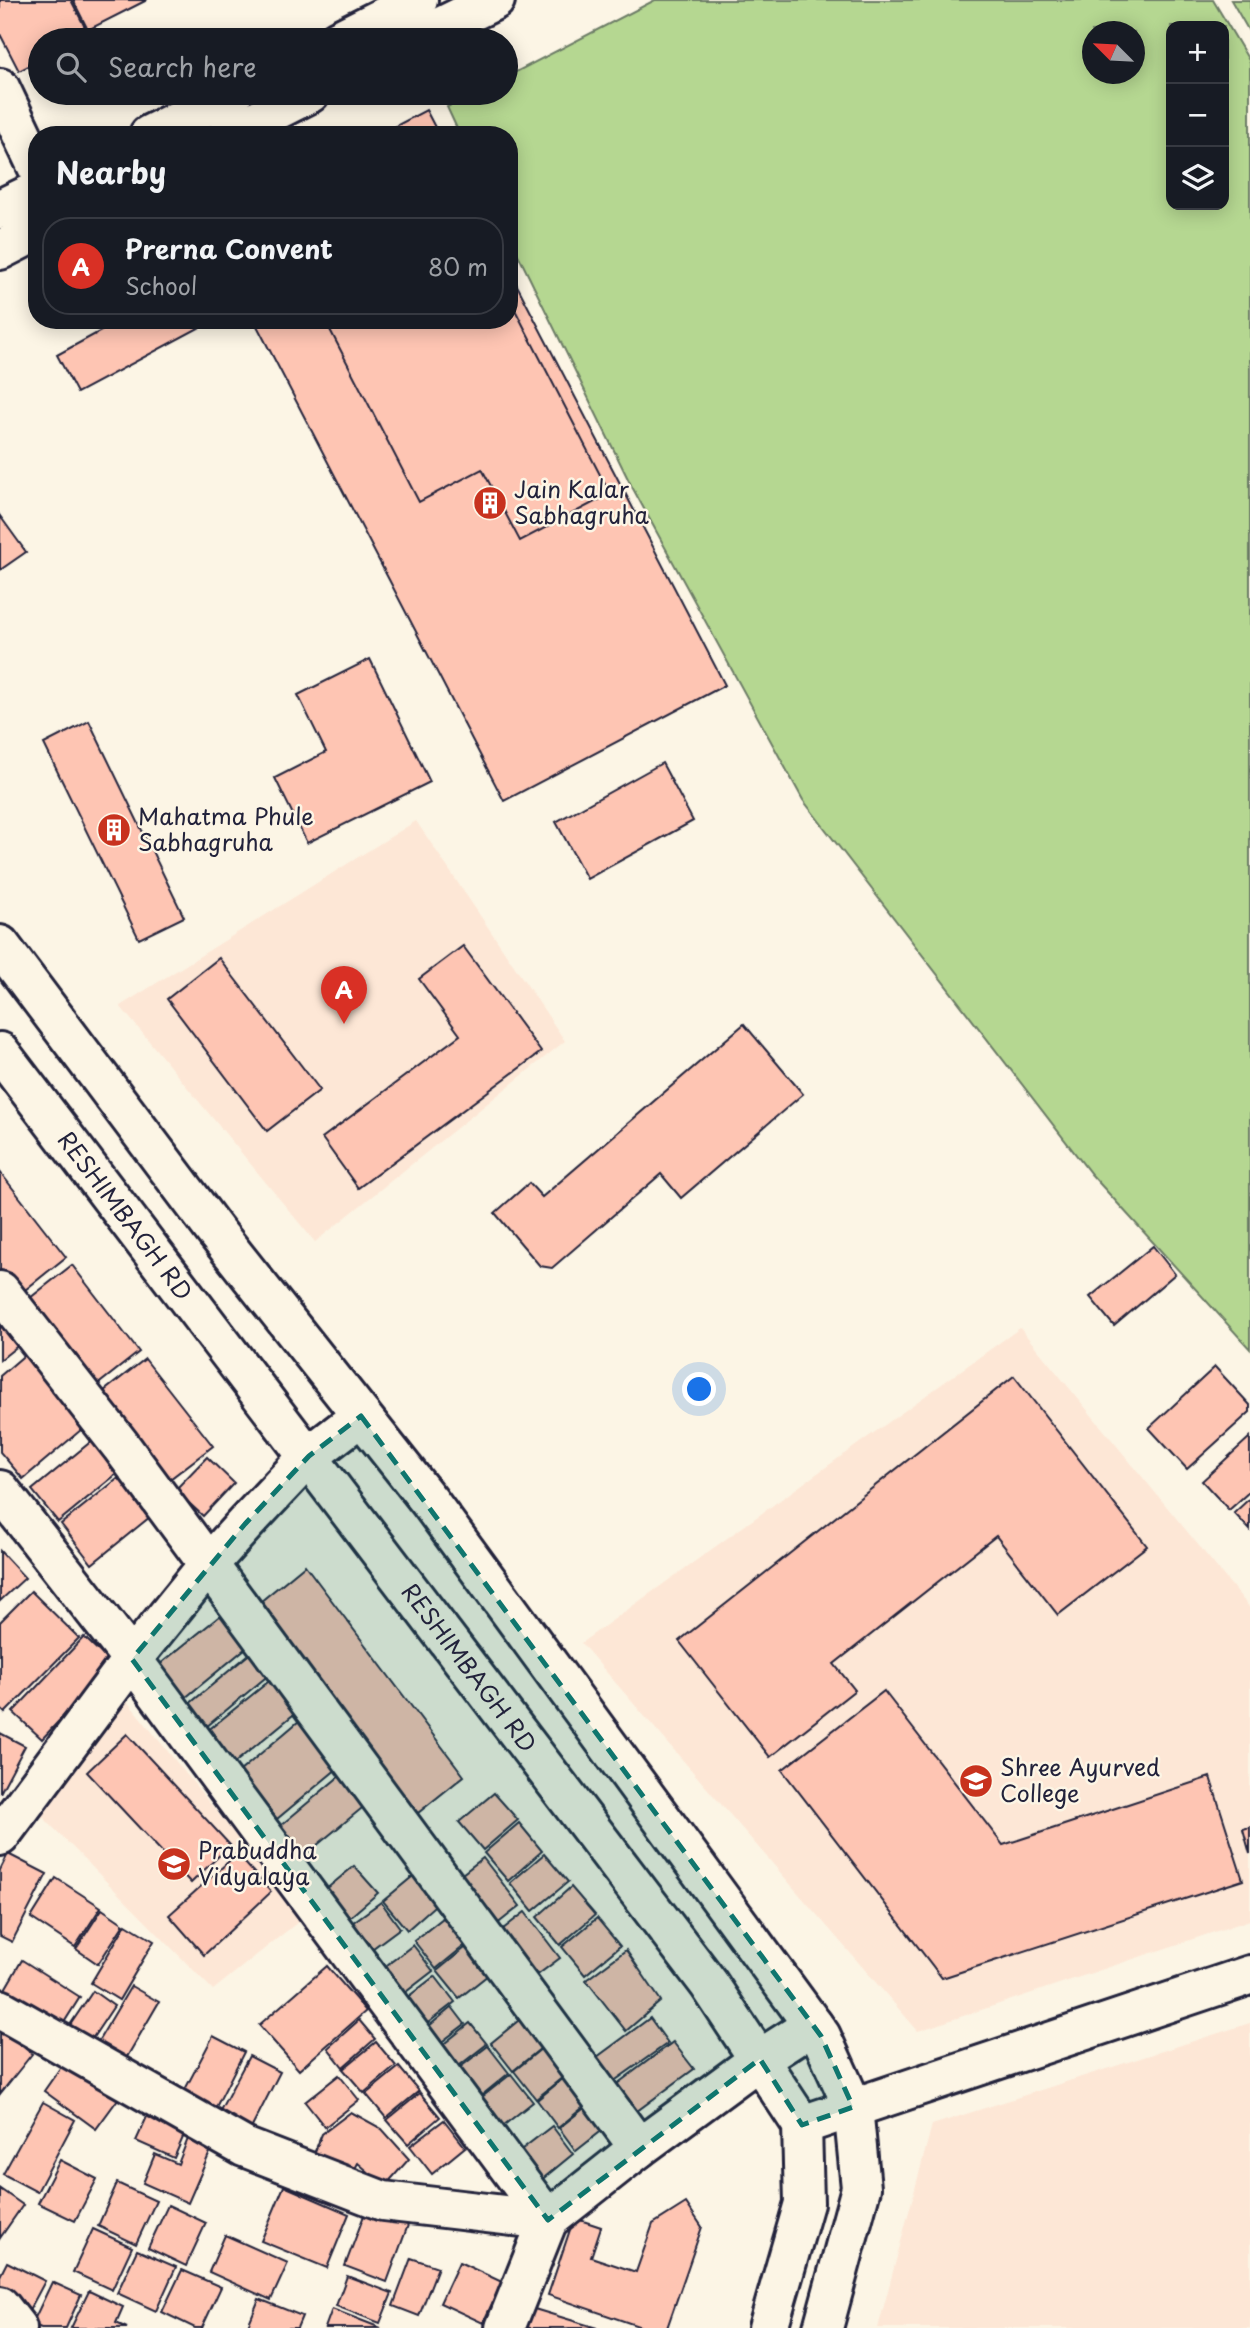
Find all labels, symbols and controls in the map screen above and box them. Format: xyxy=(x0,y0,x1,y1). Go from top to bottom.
north arrow xyxy=(1082,21,1145,84)
map controls xyxy=(1166,21,1229,210)
button: + xyxy=(1166,21,1229,84)
search box xyxy=(28,28,518,105)
text: Search here xyxy=(108,47,257,86)
icon: search xyxy=(52,48,90,86)
button: − xyxy=(1166,84,1229,147)
button: layers xyxy=(1166,147,1229,210)
text: Nearby xyxy=(56,149,166,194)
text: Prerna Convent xyxy=(125,229,333,268)
text: A xyxy=(72,249,90,284)
text: 80 m xyxy=(428,249,488,284)
text: School xyxy=(125,268,197,303)
place label: Jain Kalar Sabhagruha xyxy=(514,471,650,532)
building icon: Jain Kalar Sabhagruha xyxy=(471,484,509,522)
place label: Mahatma Phule Sabhagruha xyxy=(138,798,314,859)
building icon: Mahatma Phule Sabhagruha xyxy=(95,811,133,849)
pin: A xyxy=(321,966,367,1024)
street label: RESHIMBAGH RD xyxy=(50,1123,202,1307)
your location xyxy=(682,1372,716,1406)
street label: RESHIMBAGH RD xyxy=(394,1575,546,1759)
place label: Shree Ayurved College xyxy=(1000,1749,1160,1810)
school or university icon: Shree Ayurved College xyxy=(957,1762,995,1800)
place label: Prabuddha Vidyalaya xyxy=(198,1832,317,1893)
school or university icon: Prabuddha Vidyalaya xyxy=(155,1845,193,1883)

